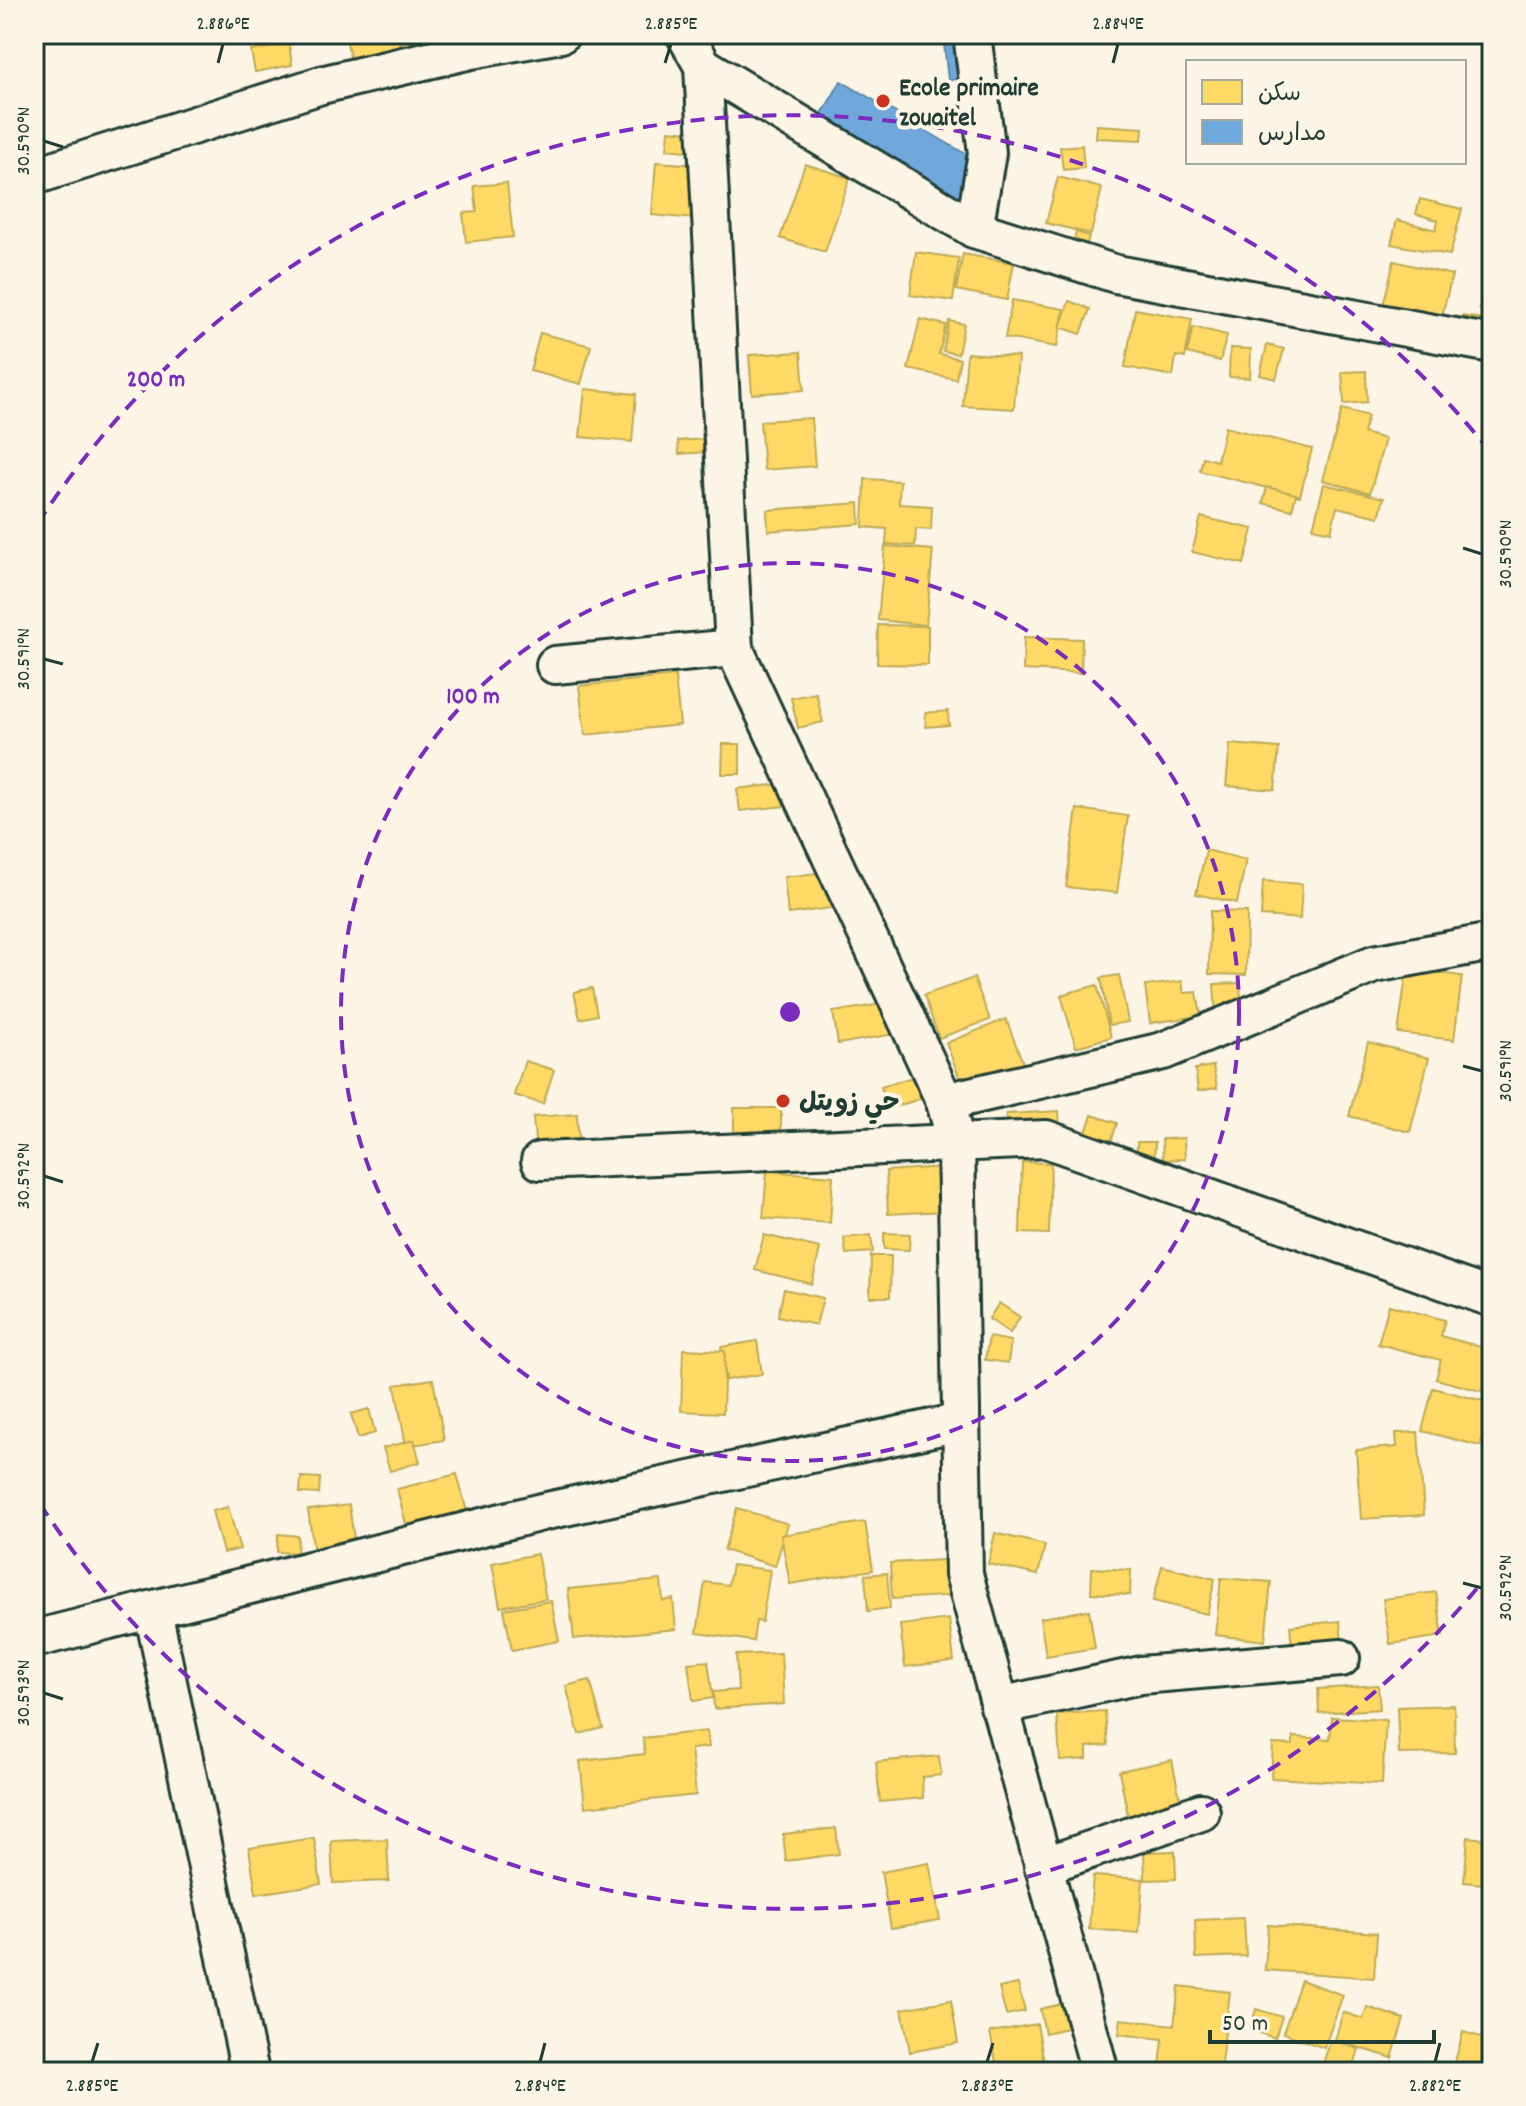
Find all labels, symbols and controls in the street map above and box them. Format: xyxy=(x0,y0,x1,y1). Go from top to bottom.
text: 2.886°E xyxy=(196,11,250,39)
text: 2.885°E xyxy=(645,11,697,39)
text: 2.884°E xyxy=(1092,11,1144,39)
legend xyxy=(1186,60,1466,164)
place label: Ecole primaire zouaitel xyxy=(899,71,1039,138)
text: سكن xyxy=(1258,78,1301,112)
marker: Ecole primaire zouaitel xyxy=(874,92,892,110)
text: 30.590°N xyxy=(11,107,39,175)
text: مدارس xyxy=(1258,118,1326,152)
text: 200 m xyxy=(127,364,185,398)
text: 30.590°N xyxy=(1493,520,1521,588)
text: 30.591°N xyxy=(11,628,39,690)
text: 100 m xyxy=(446,681,500,715)
centre of rings xyxy=(776,998,804,1026)
text: 30.591°N xyxy=(1493,1040,1521,1102)
place label: حي زويتل xyxy=(799,1086,899,1125)
marker: حي زويتل xyxy=(774,1092,792,1110)
text: 30.592°N xyxy=(11,1143,39,1209)
text: 30.592°N xyxy=(1493,1555,1521,1621)
text: 30.593°N xyxy=(11,1660,39,1726)
scale bar xyxy=(1210,1994,1434,2044)
text: 50 m xyxy=(1222,2008,1268,2042)
text: 2.885°E xyxy=(66,2073,118,2101)
text: 2.884°E xyxy=(514,2073,566,2101)
text: 2.883°E xyxy=(961,2073,1013,2101)
text: 2.882°E xyxy=(1409,2073,1461,2101)

